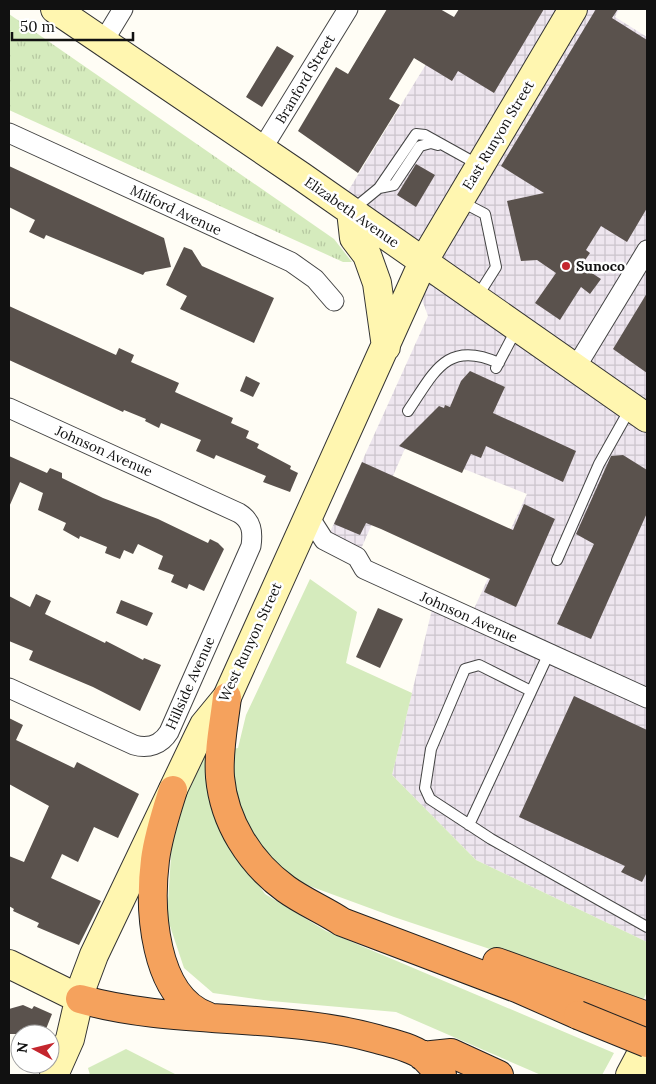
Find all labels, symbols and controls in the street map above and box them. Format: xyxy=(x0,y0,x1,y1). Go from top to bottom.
scale bar xyxy=(12,10,134,42)
text: 50 m xyxy=(20,17,55,36)
street label: Branford Street xyxy=(271,31,339,127)
street label: East Runyon Street xyxy=(458,77,538,193)
street label: Elizabeth Avenue xyxy=(301,173,403,252)
street label: Milford Avenue xyxy=(127,181,225,239)
place label: Sunoco xyxy=(576,257,625,275)
marker: Sunoco xyxy=(560,260,572,272)
street label: Johnson Avenue xyxy=(52,421,156,481)
street label: West Runyon Street xyxy=(214,579,286,704)
street label: Johnson Avenue xyxy=(417,587,521,647)
street label: Hillside Avenue xyxy=(161,633,219,732)
north arrow xyxy=(10,1024,60,1074)
text: N xyxy=(13,1041,32,1054)

